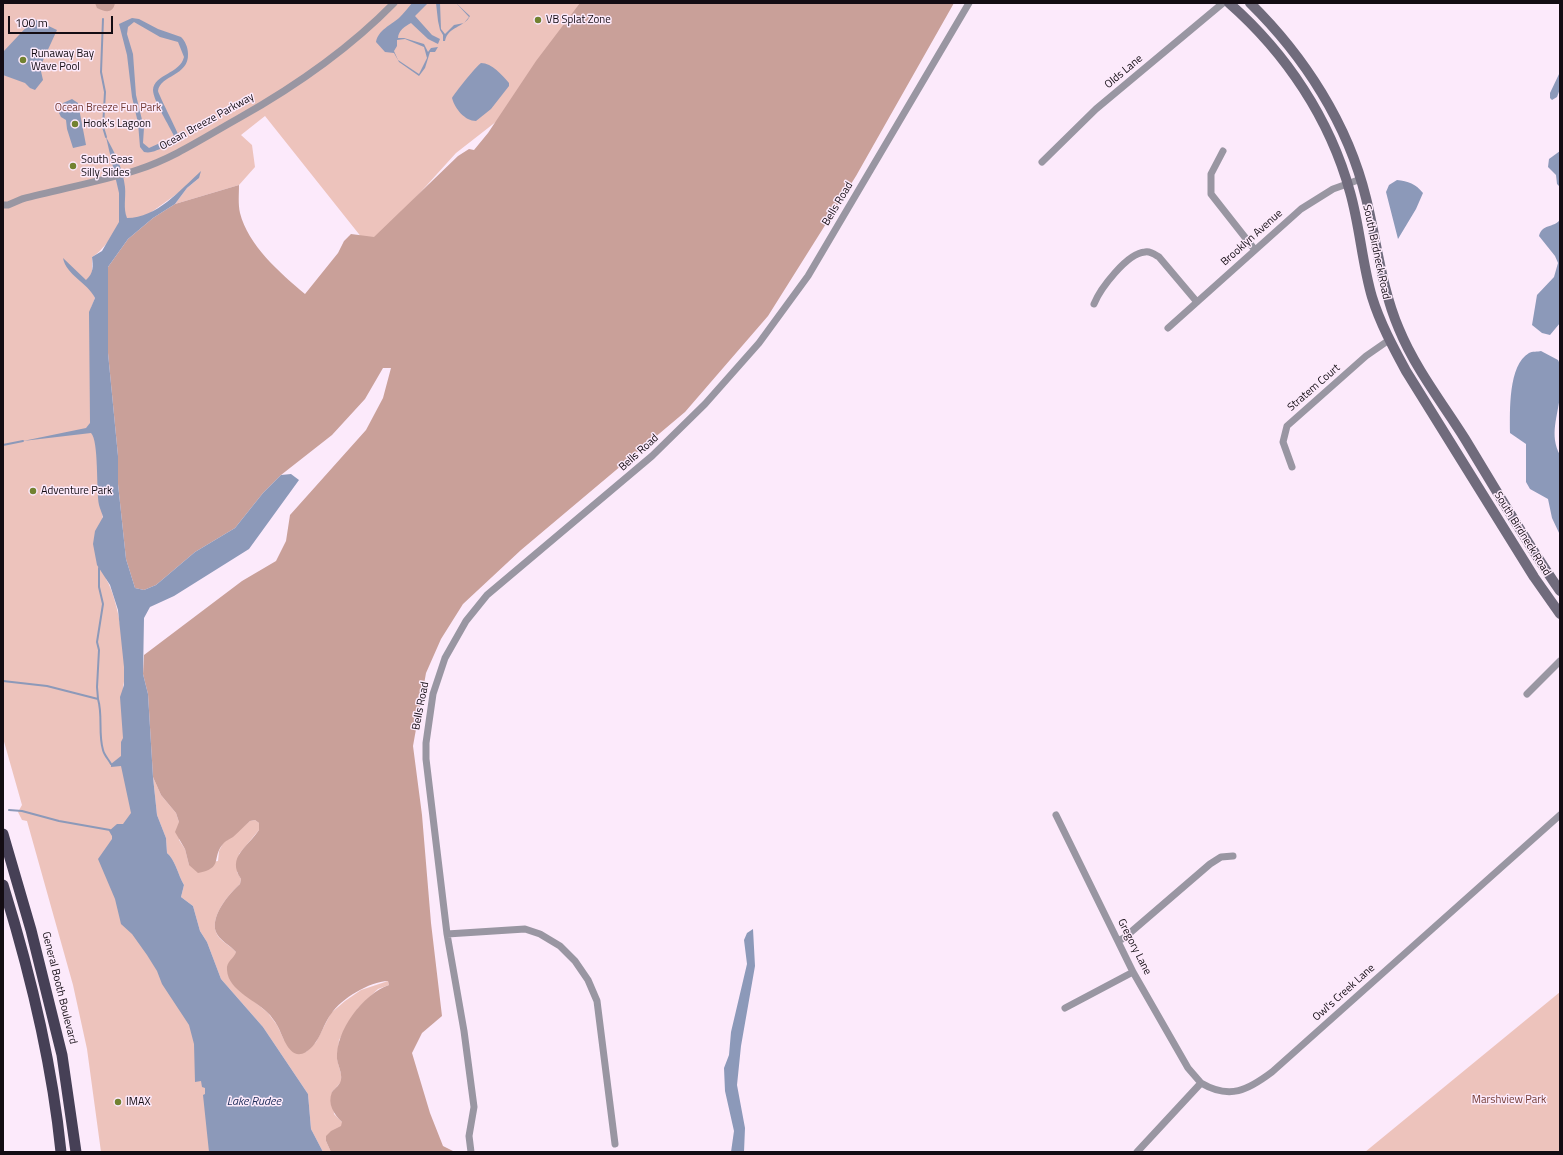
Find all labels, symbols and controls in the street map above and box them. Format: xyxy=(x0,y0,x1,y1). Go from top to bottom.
scale bar xyxy=(10,8,115,34)
text: 100 m xyxy=(15,13,48,32)
place label: VB Splat Zone xyxy=(546,13,611,27)
marker: VB Splat Zone xyxy=(533,15,543,25)
place label: Runaway Bay Wave Pool xyxy=(31,47,94,73)
street label: Olds Lane xyxy=(1102,52,1146,92)
marker: Runaway Bay Wave Pool xyxy=(18,55,28,65)
street label: Ocean Breeze Parkway xyxy=(157,91,257,153)
park label: Ocean Breeze Fun Park xyxy=(55,101,161,115)
place label: Hook's Lagoon xyxy=(83,117,151,131)
marker: Hook's Lagoon xyxy=(70,119,80,129)
place label: South Seas Silly Slides xyxy=(81,153,133,179)
marker: South Seas Silly Slides xyxy=(68,161,78,171)
street label: Bells Road xyxy=(820,180,856,228)
street label: South Birdneck Road xyxy=(1360,204,1392,300)
street label: Brooklyn Avenue xyxy=(1219,207,1285,269)
street label: Stratem Court xyxy=(1285,362,1343,414)
street label: Bells Road xyxy=(616,432,662,474)
place label: Adventure Park xyxy=(41,484,112,498)
marker: Adventure Park xyxy=(28,486,38,496)
street label: South Birdneck Road xyxy=(1491,490,1553,578)
street label: Bells Road xyxy=(410,681,432,731)
street label: Gregory Lane xyxy=(1114,917,1154,977)
street label: General Booth Boulevard xyxy=(39,930,79,1046)
street label: Owl's Creek Lane xyxy=(1310,962,1378,1024)
park label: Marshview Park xyxy=(1472,1093,1546,1107)
place label: IMAX xyxy=(126,1095,151,1109)
water label: Lake Rudee xyxy=(227,1095,281,1109)
marker: IMAX xyxy=(113,1097,123,1107)

